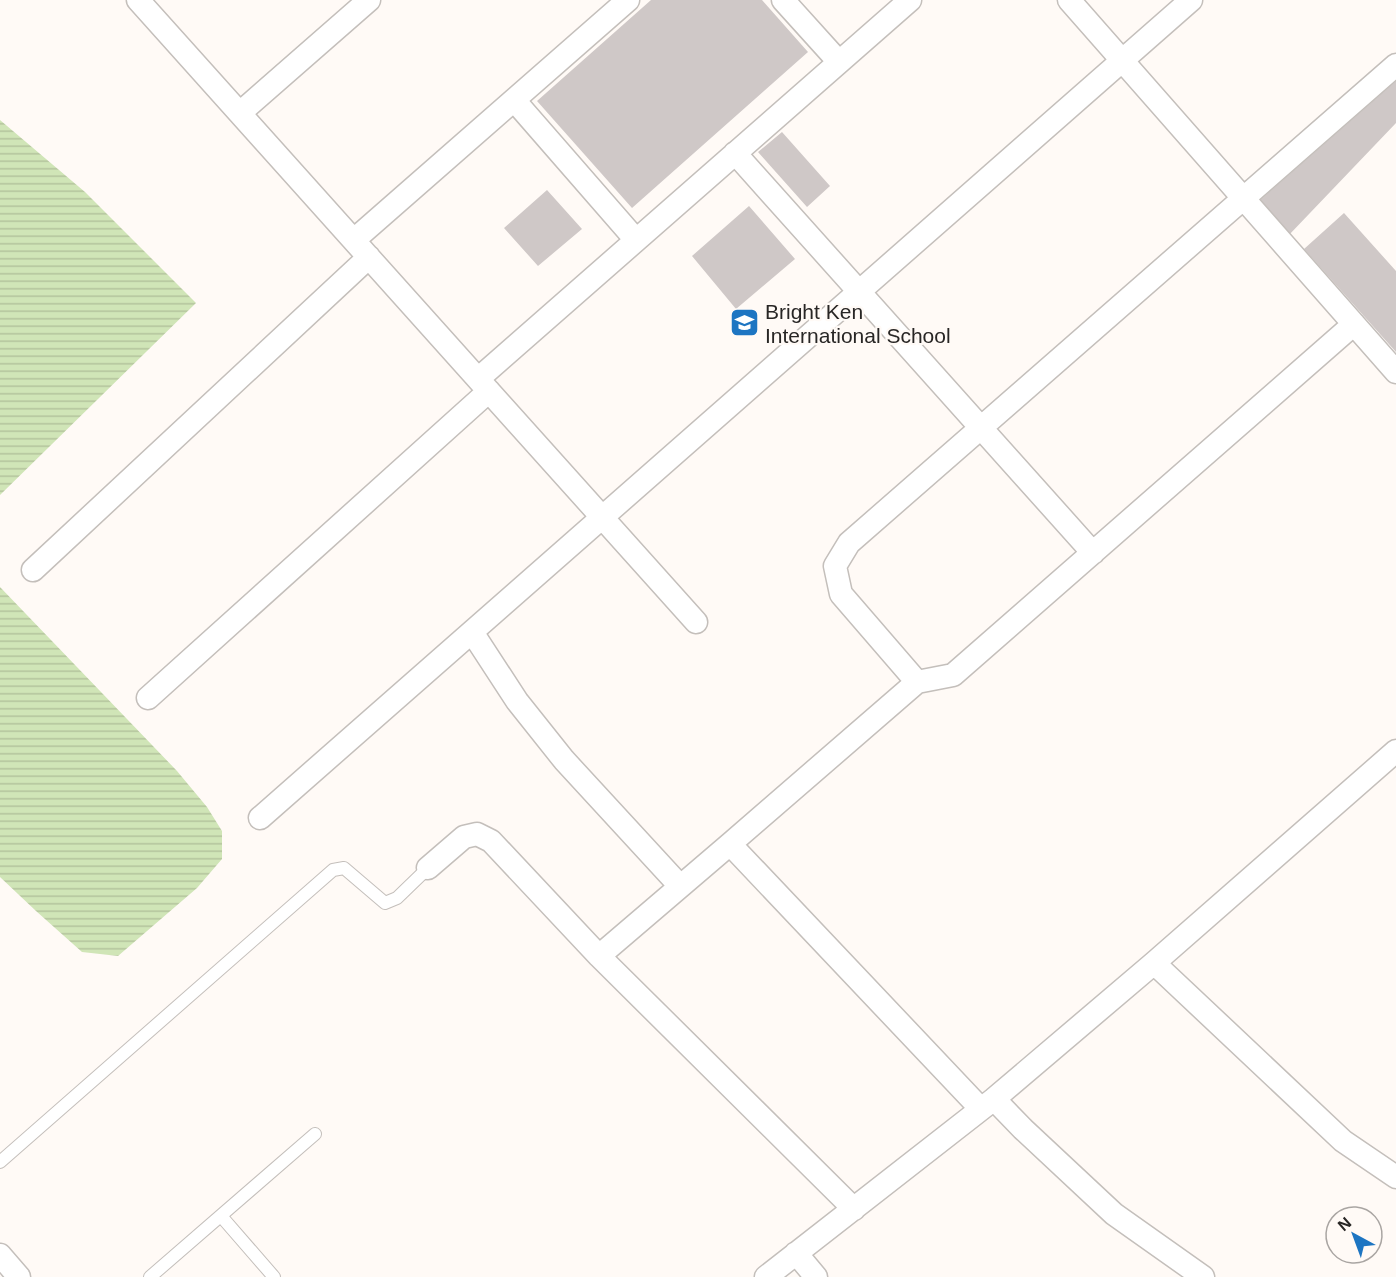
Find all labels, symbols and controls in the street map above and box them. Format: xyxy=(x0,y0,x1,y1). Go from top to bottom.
place label: Bright Ken International School xyxy=(765,300,951,347)
school or university icon: Bright Ken International School xyxy=(728,307,760,339)
north arrow xyxy=(1324,1205,1384,1265)
text: N xyxy=(1335,1214,1354,1234)

